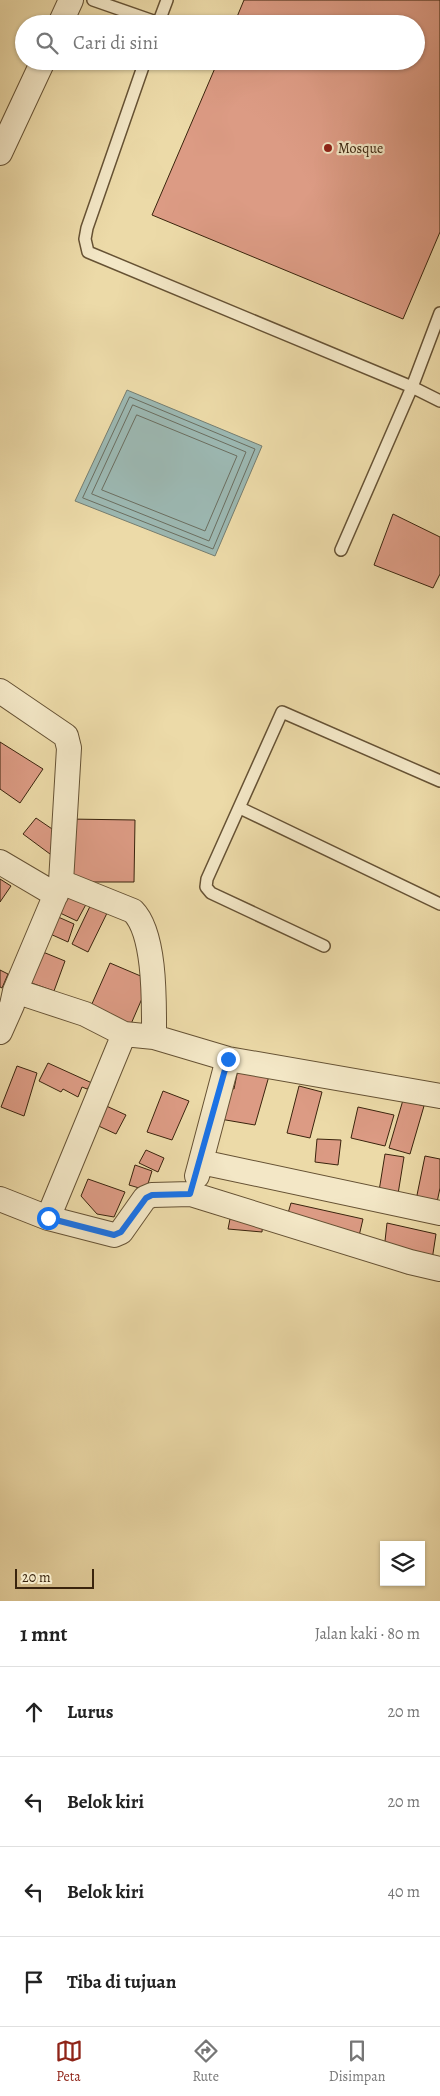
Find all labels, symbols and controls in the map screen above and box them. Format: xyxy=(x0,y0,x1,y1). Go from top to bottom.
search box xyxy=(15,15,425,70)
icon: search xyxy=(33,29,61,57)
text: Cari di sini xyxy=(73,30,158,56)
place label: Mosque xyxy=(338,139,383,158)
marker: Mosque xyxy=(322,142,334,154)
route end xyxy=(217,1048,240,1071)
route start xyxy=(37,1207,60,1230)
map controls xyxy=(380,1541,425,1586)
button: layers xyxy=(380,1541,425,1586)
scale bar xyxy=(15,1566,94,1589)
text: 20 m xyxy=(22,1568,51,1587)
text: 1 mnt xyxy=(20,1620,68,1648)
text: Jalan kaki · 80 m xyxy=(315,1623,420,1645)
icon: ahead xyxy=(20,1698,48,1726)
text: Lurus xyxy=(67,1699,113,1725)
text: 20 m xyxy=(387,1701,420,1723)
icon: left xyxy=(20,1788,48,1816)
text: Belok kiri xyxy=(67,1789,144,1815)
text: 20 m xyxy=(387,1791,420,1813)
icon: left xyxy=(20,1878,48,1906)
text: Belok kiri xyxy=(67,1879,144,1905)
text: 40 m xyxy=(388,1881,420,1903)
icon: arrive xyxy=(20,1968,48,1996)
text: Tiba di tujuan xyxy=(67,1969,176,1995)
tab: Peta xyxy=(55,2037,83,2086)
tab: Rute xyxy=(192,2037,220,2086)
tab: Disimpan xyxy=(329,2037,385,2086)

